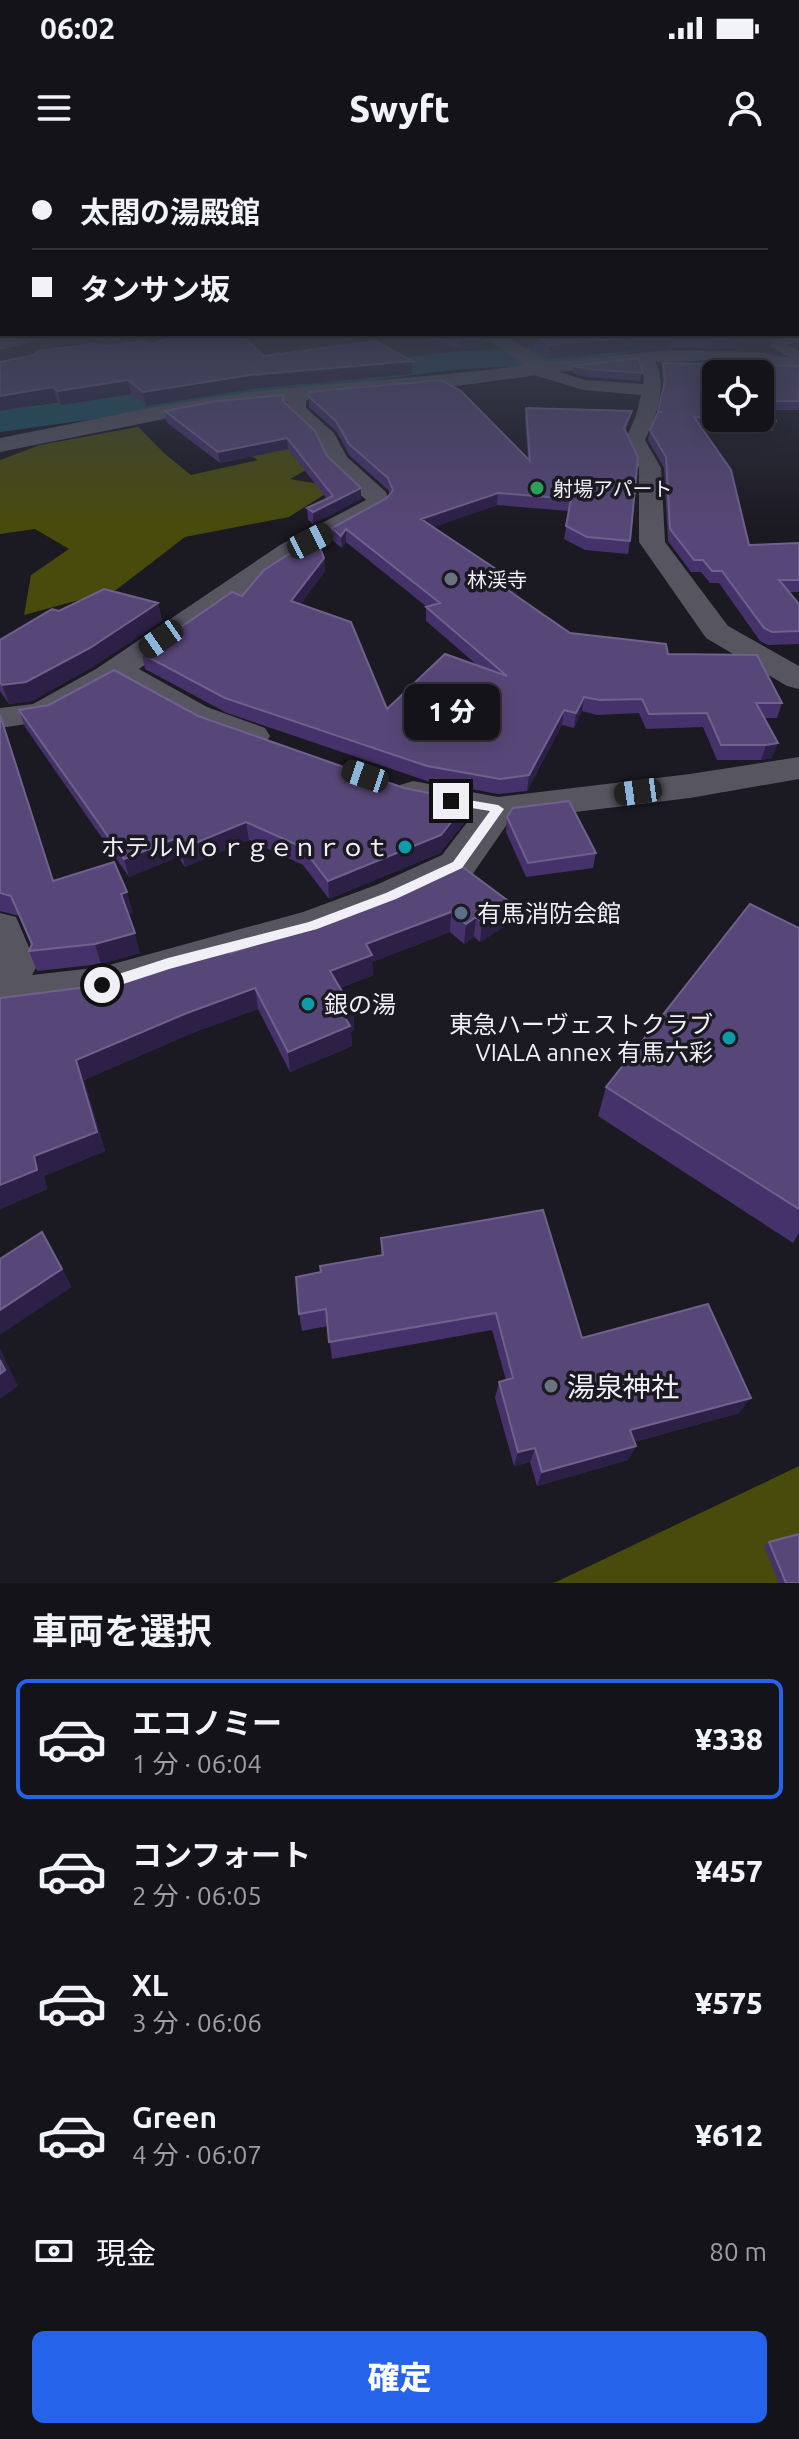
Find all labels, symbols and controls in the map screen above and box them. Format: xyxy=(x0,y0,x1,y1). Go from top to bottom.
text: 06:02 xyxy=(40,11,115,45)
icon: menu xyxy=(32,86,76,130)
icon: person xyxy=(723,86,767,130)
text: Swyft xyxy=(349,88,450,129)
text: 太閤の湯殿館 xyxy=(80,195,260,229)
text: タンサン坂 xyxy=(80,272,230,306)
map controls xyxy=(702,360,774,432)
button: locate xyxy=(702,360,774,432)
place label: 射場アパート xyxy=(553,477,673,500)
marker: 射場アパート xyxy=(528,479,546,497)
car xyxy=(283,519,337,563)
place label: 林渓寺 xyxy=(467,568,527,591)
marker: 林渓寺 xyxy=(442,570,460,588)
car xyxy=(134,615,188,663)
callout: 1 分 xyxy=(403,685,499,741)
text: 1 分 xyxy=(429,697,475,726)
car xyxy=(338,757,392,795)
car xyxy=(613,777,663,807)
route end xyxy=(433,783,469,819)
place label: ホテルＭｏｒｇｅｎｒｏｔ xyxy=(101,834,389,862)
marker: ホテルＭｏｒｇｅｎｒｏｔ xyxy=(396,838,414,856)
place label: 有馬消防会館 xyxy=(477,900,621,927)
marker: 有馬消防会館 xyxy=(452,904,470,922)
route start xyxy=(84,967,120,1003)
place label: 銀の湯 xyxy=(324,991,396,1018)
marker: 銀の湯 xyxy=(299,995,317,1013)
place label: 東急ハーヴェストクラブ VIALA annex 有馬六彩 xyxy=(449,1011,713,1066)
marker: 東急ハーヴェストクラブ VIALA annex 有馬六彩 xyxy=(720,1029,738,1047)
place label: 湯泉神社 xyxy=(567,1371,679,1402)
marker: 湯泉神社 xyxy=(542,1377,560,1395)
text: 車両を選択 xyxy=(32,1610,212,1651)
icon: car xyxy=(36,1703,108,1775)
text: エコノミー xyxy=(132,1706,282,1740)
text: ¥338 xyxy=(695,1722,763,1756)
text: 1 分 · 06:04 xyxy=(132,1749,262,1778)
icon: car xyxy=(36,1835,108,1907)
text: コンフォート xyxy=(132,1838,311,1872)
text: ¥457 xyxy=(695,1854,763,1888)
text: 2 分 · 06:05 xyxy=(132,1881,262,1910)
icon: car xyxy=(36,1967,108,2039)
text: XL xyxy=(132,1968,168,2002)
text: ¥575 xyxy=(695,1986,763,2020)
text: 3 分 · 06:06 xyxy=(132,2008,262,2037)
icon: car xyxy=(36,2099,108,2171)
text: Green xyxy=(132,2100,217,2134)
text: ¥612 xyxy=(695,2118,763,2152)
text: 4 分 · 06:07 xyxy=(132,2140,262,2169)
icon: cash xyxy=(32,2229,76,2273)
text: 現金 xyxy=(96,2236,156,2270)
text: 80 m xyxy=(709,2237,767,2266)
button: 確定 xyxy=(32,2331,767,2423)

